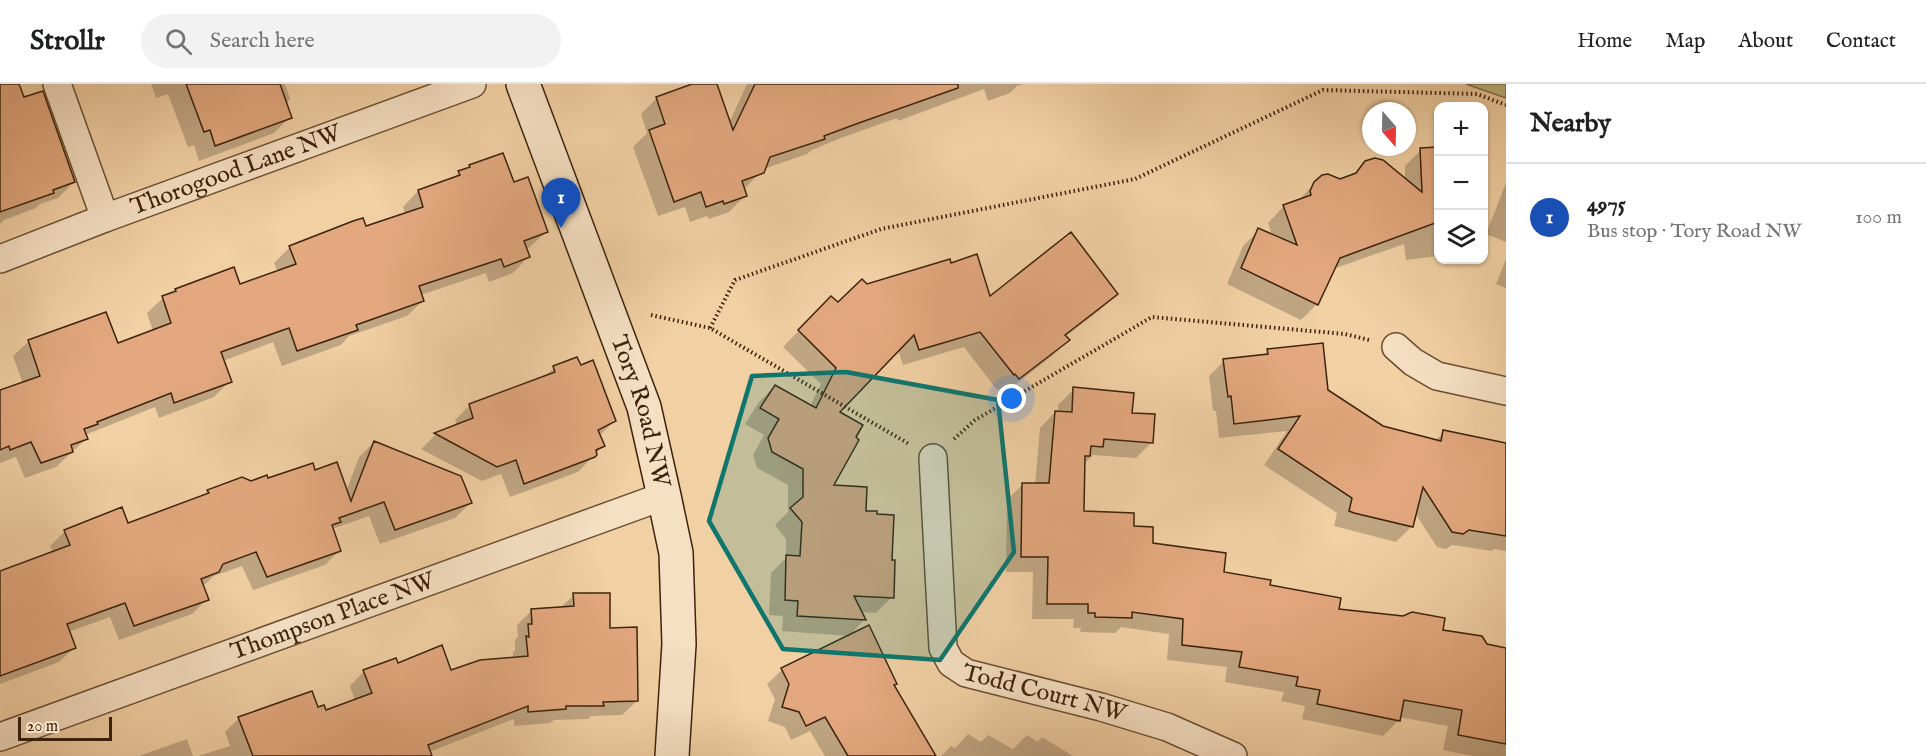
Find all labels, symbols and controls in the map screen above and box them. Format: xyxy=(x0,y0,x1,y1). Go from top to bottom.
search box xyxy=(141,14,561,68)
text: Strollr xyxy=(30,24,105,59)
icon: search xyxy=(162,25,195,58)
text: Search here xyxy=(210,27,315,55)
text: Home xyxy=(1577,28,1632,55)
text: Map xyxy=(1665,28,1705,55)
text: About xyxy=(1738,28,1793,55)
text: Contact xyxy=(1826,28,1896,55)
north arrow xyxy=(1362,102,1416,156)
map controls xyxy=(1434,102,1488,264)
button: + xyxy=(1434,102,1488,156)
text: Nearby xyxy=(1530,107,1611,140)
street label: Thorogood Lane NW xyxy=(126,117,346,223)
button: − xyxy=(1434,156,1488,210)
pin: 1 xyxy=(542,178,580,228)
text: 4975 xyxy=(1587,191,1626,219)
text: 1 xyxy=(1546,205,1553,230)
text: 100 m xyxy=(1855,205,1902,230)
button: layers xyxy=(1434,210,1488,264)
text: Bus stop · Tory Road NW xyxy=(1587,219,1802,244)
street label: Tory Road NW xyxy=(603,331,677,491)
your location xyxy=(997,384,1026,413)
street label: Thompson Place NW xyxy=(226,565,440,667)
street label: Todd Court NW xyxy=(959,657,1131,729)
scale bar xyxy=(18,714,112,742)
text: 20 m xyxy=(27,717,58,737)

